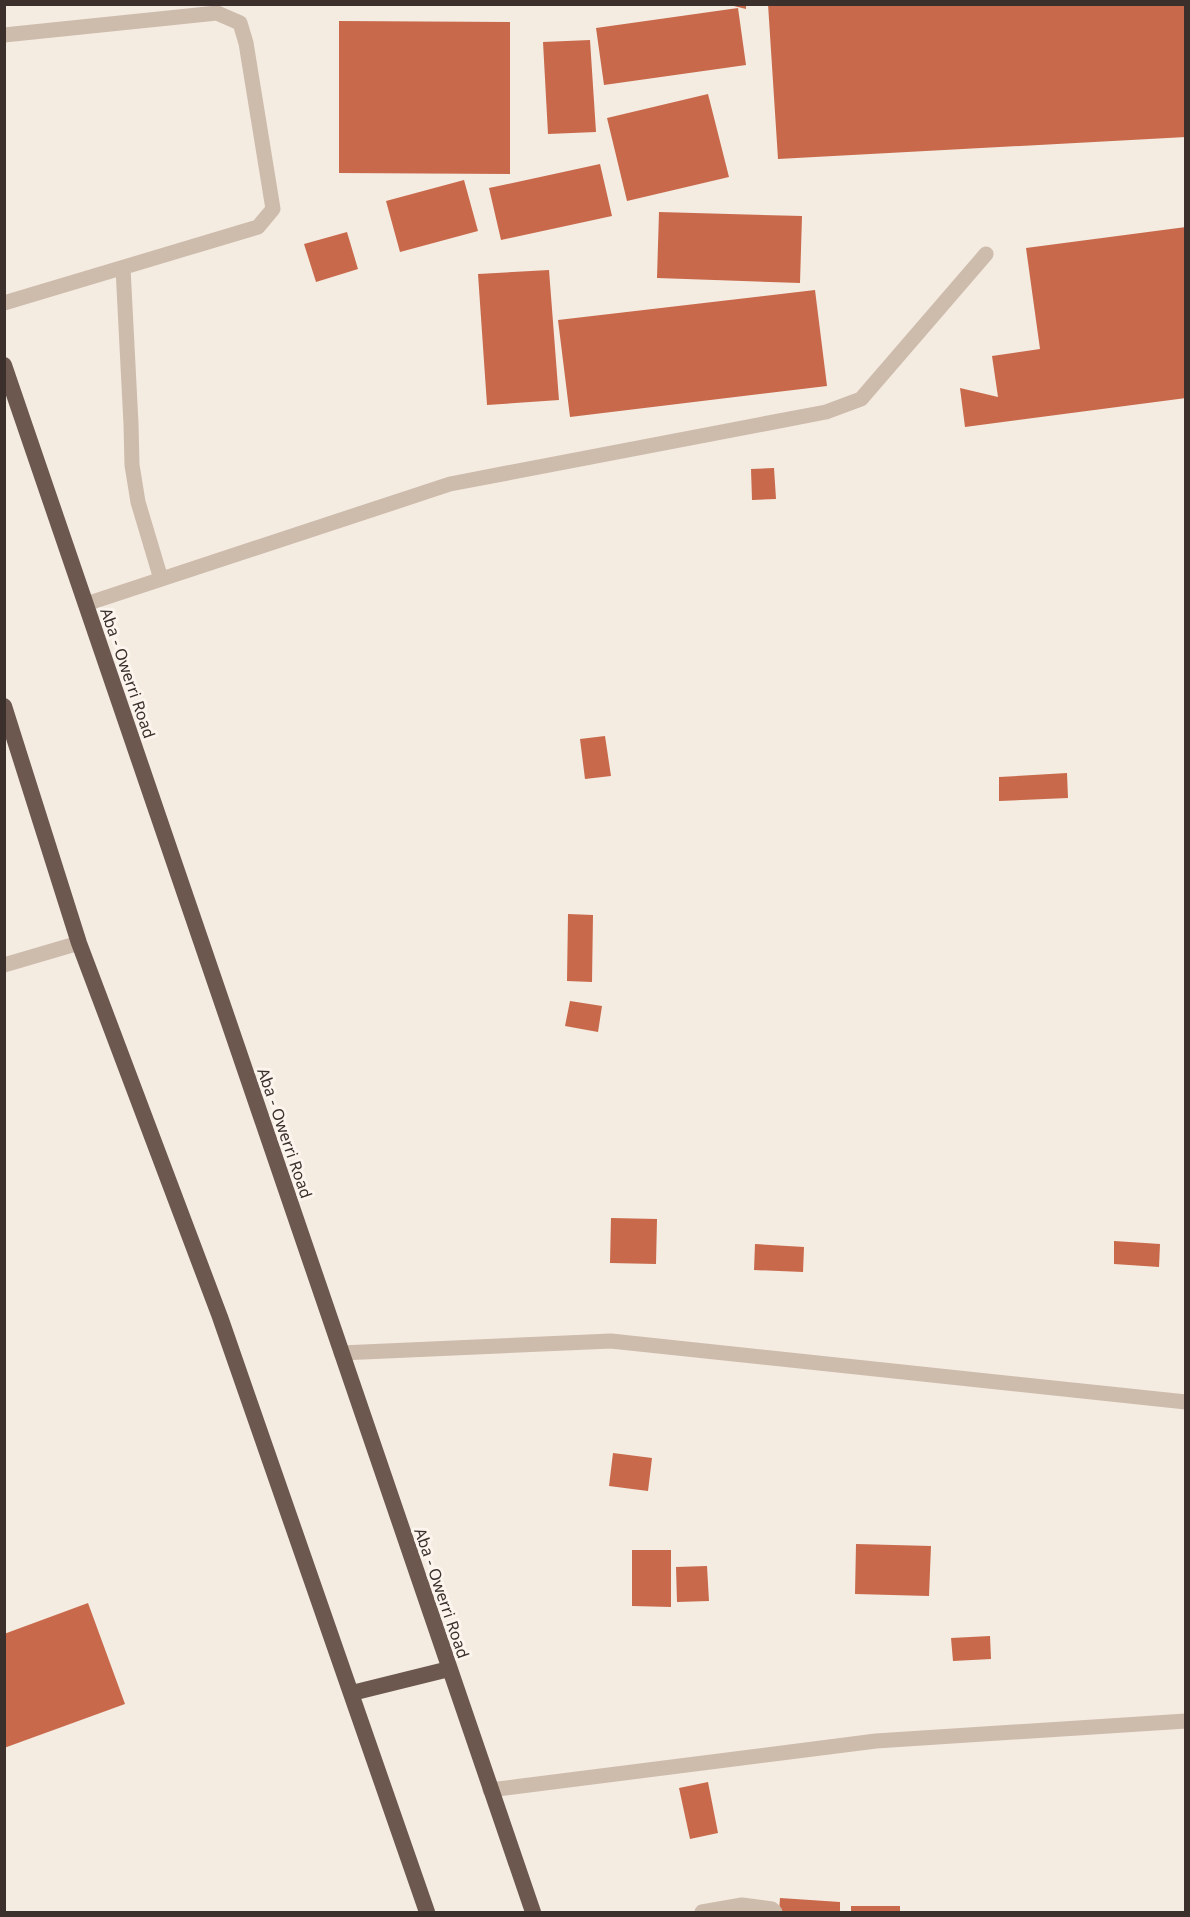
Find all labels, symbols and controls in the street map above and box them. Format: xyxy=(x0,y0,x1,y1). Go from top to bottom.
street label: Aba - Owerri Road xyxy=(95,605,161,741)
street label: Aba - Owerri Road xyxy=(252,1065,318,1201)
street label: Aba - Owerri Road xyxy=(409,1525,475,1661)

